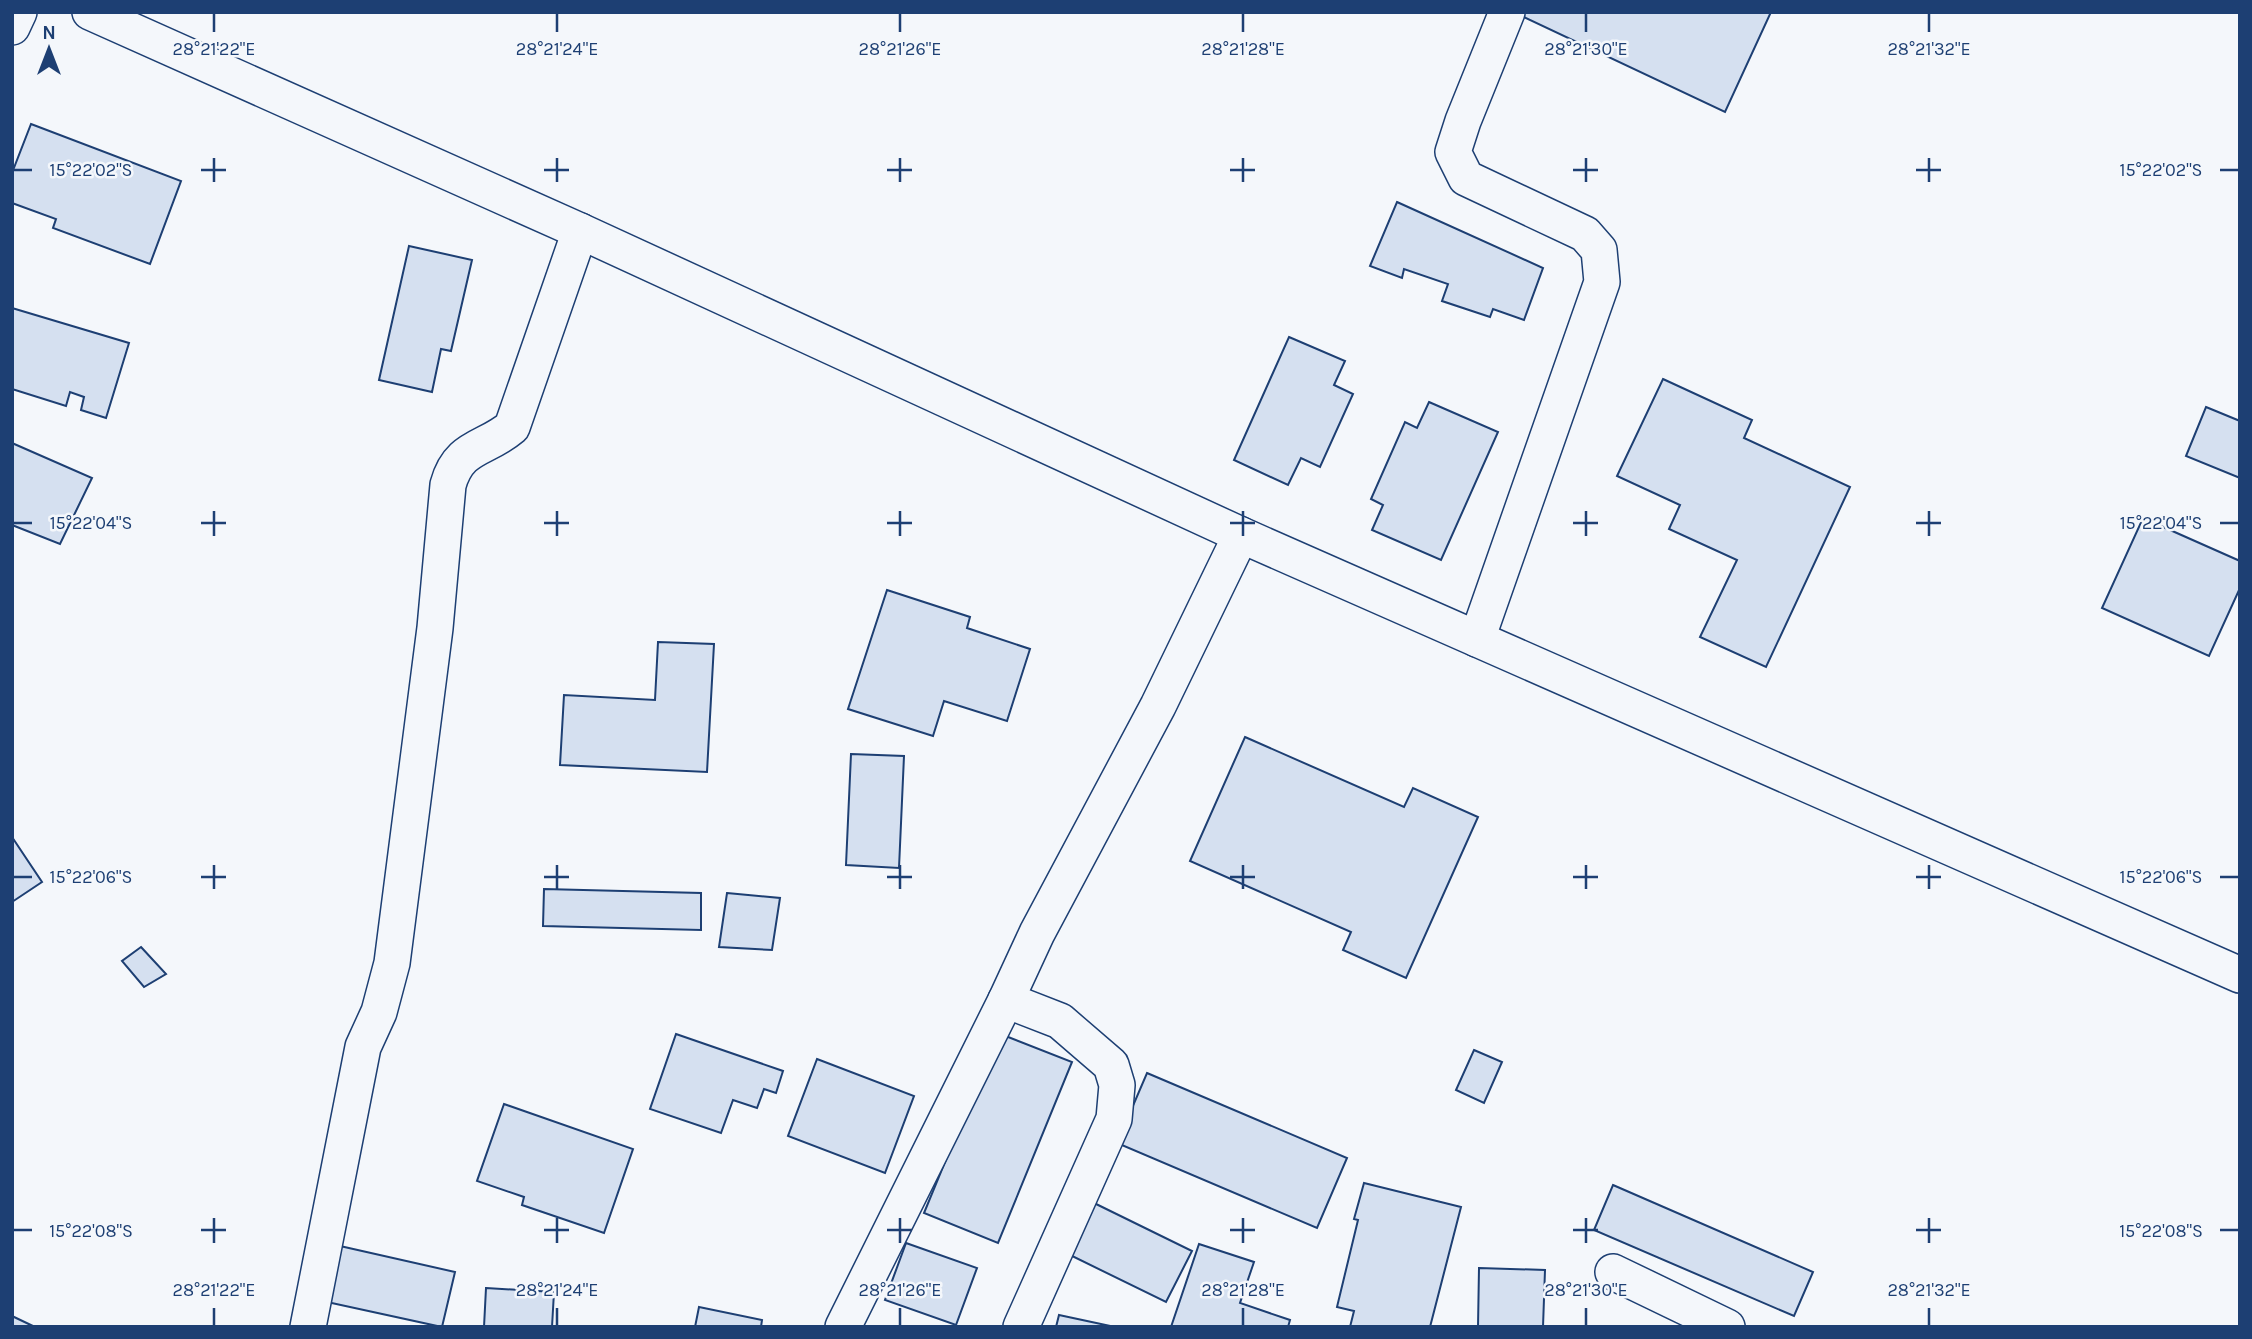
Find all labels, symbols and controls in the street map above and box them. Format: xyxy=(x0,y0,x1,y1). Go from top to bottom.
north arrow xyxy=(14,14,84,84)
text: N xyxy=(42,22,56,44)
text: 28°21'22"E xyxy=(173,38,255,60)
text: 28°21'24"E xyxy=(516,38,598,60)
text: 28°21'26"E xyxy=(859,38,941,60)
text: 28°21'28"E xyxy=(1201,38,1285,60)
text: 28°21'30"E xyxy=(1544,38,1628,60)
text: 28°21'32"E xyxy=(1887,38,1971,60)
text: 15°22'02"S xyxy=(49,159,133,181)
text: 15°22'02"S xyxy=(2119,159,2203,181)
text: 15°22'04"S xyxy=(50,512,132,534)
text: 15°22'04"S xyxy=(2120,512,2202,534)
text: 15°22'06"S xyxy=(50,866,132,888)
text: 15°22'06"S xyxy=(2120,866,2202,888)
text: 15°22'08"S xyxy=(49,1220,133,1242)
text: 15°22'08"S xyxy=(2119,1220,2203,1242)
text: 28°21'22"E xyxy=(173,1279,255,1301)
text: 28°21'24"E xyxy=(516,1279,598,1301)
text: 28°21'26"E xyxy=(859,1279,941,1301)
text: 28°21'28"E xyxy=(1201,1279,1285,1301)
text: 28°21'30"E xyxy=(1544,1279,1628,1301)
text: 28°21'32"E xyxy=(1887,1279,1971,1301)

